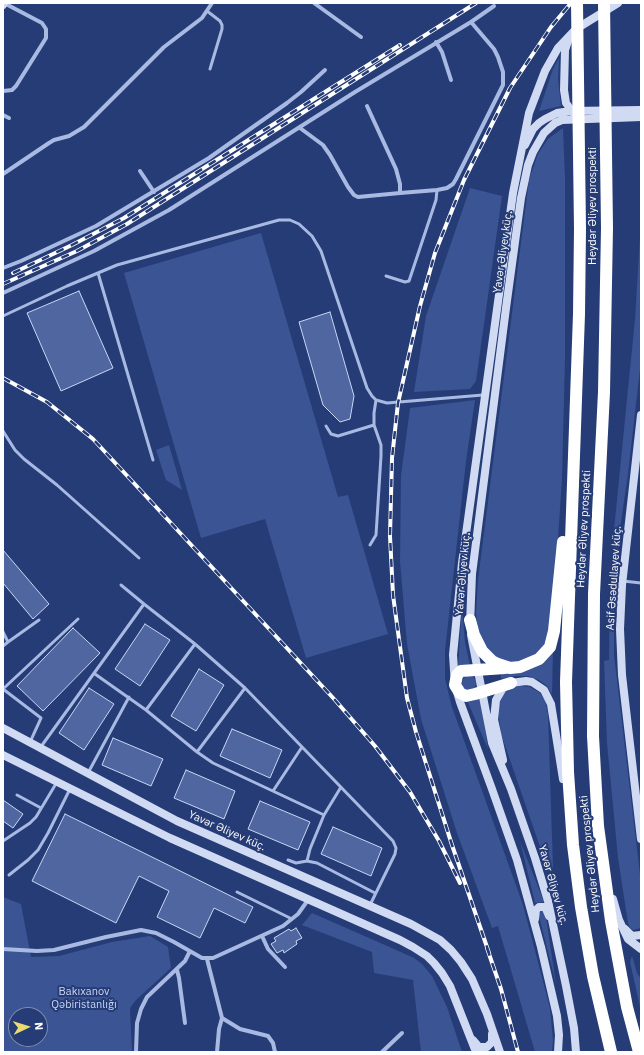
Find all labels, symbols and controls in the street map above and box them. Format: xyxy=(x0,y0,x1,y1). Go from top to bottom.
street label: Heydər Əliyev prospekti xyxy=(586,147,600,265)
street label: Yavər Əliyev küç. xyxy=(491,210,515,294)
street label: Heydər Əliyev prospekti xyxy=(574,470,594,588)
street label: Asif Əsədullayev küç. xyxy=(604,525,624,631)
street label: Yavər Əliyev küç. xyxy=(453,532,473,616)
street label: Heydər Əliyev prospekti xyxy=(577,795,603,913)
street label: Yavər Əliyev küç. xyxy=(186,808,268,854)
street label: Yavər Əliyev küç. xyxy=(535,843,571,927)
park label: Bakıxanov Qəbiristanlığı xyxy=(51,985,117,1011)
north arrow xyxy=(8,1007,48,1047)
text: N xyxy=(32,1022,46,1031)

